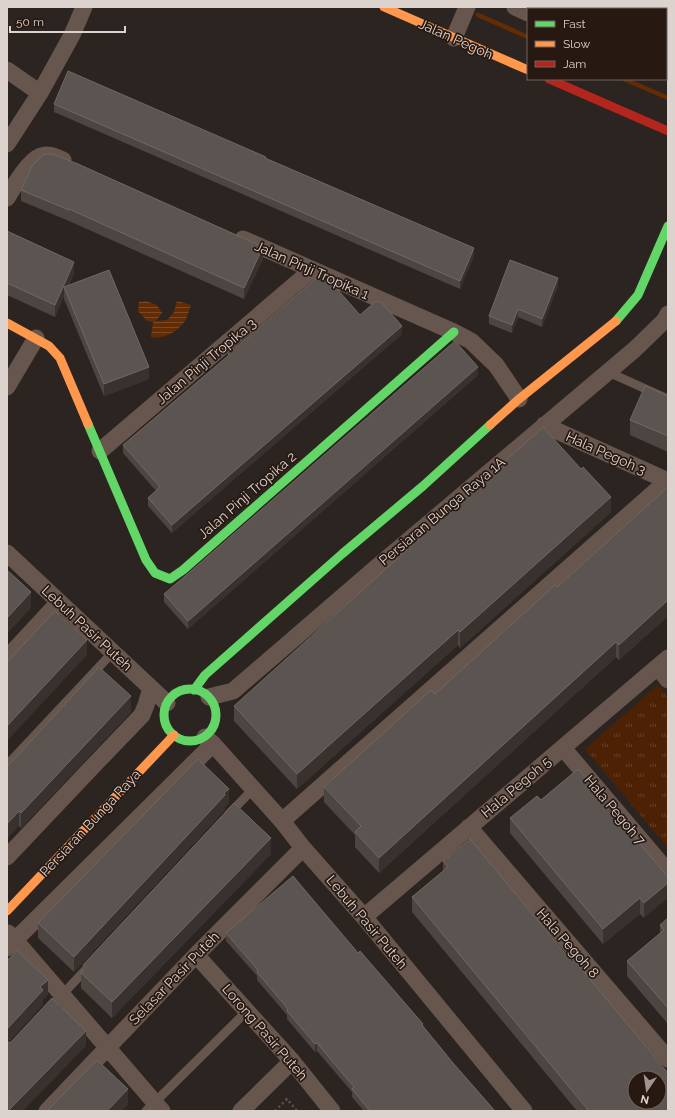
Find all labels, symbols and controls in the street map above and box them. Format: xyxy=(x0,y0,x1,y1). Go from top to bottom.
scale bar xyxy=(10,8,125,34)
legend xyxy=(527,8,667,80)
text: 50 m xyxy=(16,15,44,29)
street label: Jalan Pegoh xyxy=(416,16,496,62)
text: Fast xyxy=(563,17,586,31)
text: Slow xyxy=(563,37,590,51)
text: Jam xyxy=(563,57,586,71)
street label: Jalan Pinji Tropika 1 xyxy=(252,238,372,302)
street label: Jalan Pinji Tropika 3 xyxy=(153,315,259,407)
street label: Hala Pegoh 3 xyxy=(564,428,648,478)
street label: Jalan Pinji Tropika 2 xyxy=(195,448,299,542)
street label: Persiaran Bunga Raya 1A xyxy=(376,453,509,568)
street label: Lebuh Pasir Puteh xyxy=(39,582,135,674)
street label: Hala Pegoh 5 xyxy=(478,753,554,821)
street label: Persiaran Bunga Raya xyxy=(36,766,144,880)
street label: Hala Pegoh 7 xyxy=(581,772,649,848)
street label: Lebuh Pasir Puteh xyxy=(323,872,411,972)
street label: Hala Pegoh 8 xyxy=(534,905,602,981)
street label: Selasar Pasir Puteh xyxy=(126,928,222,1028)
street label: Lorong Pasir Puteh xyxy=(219,981,311,1083)
north arrow xyxy=(627,1070,667,1110)
text: N xyxy=(639,1092,650,1107)

